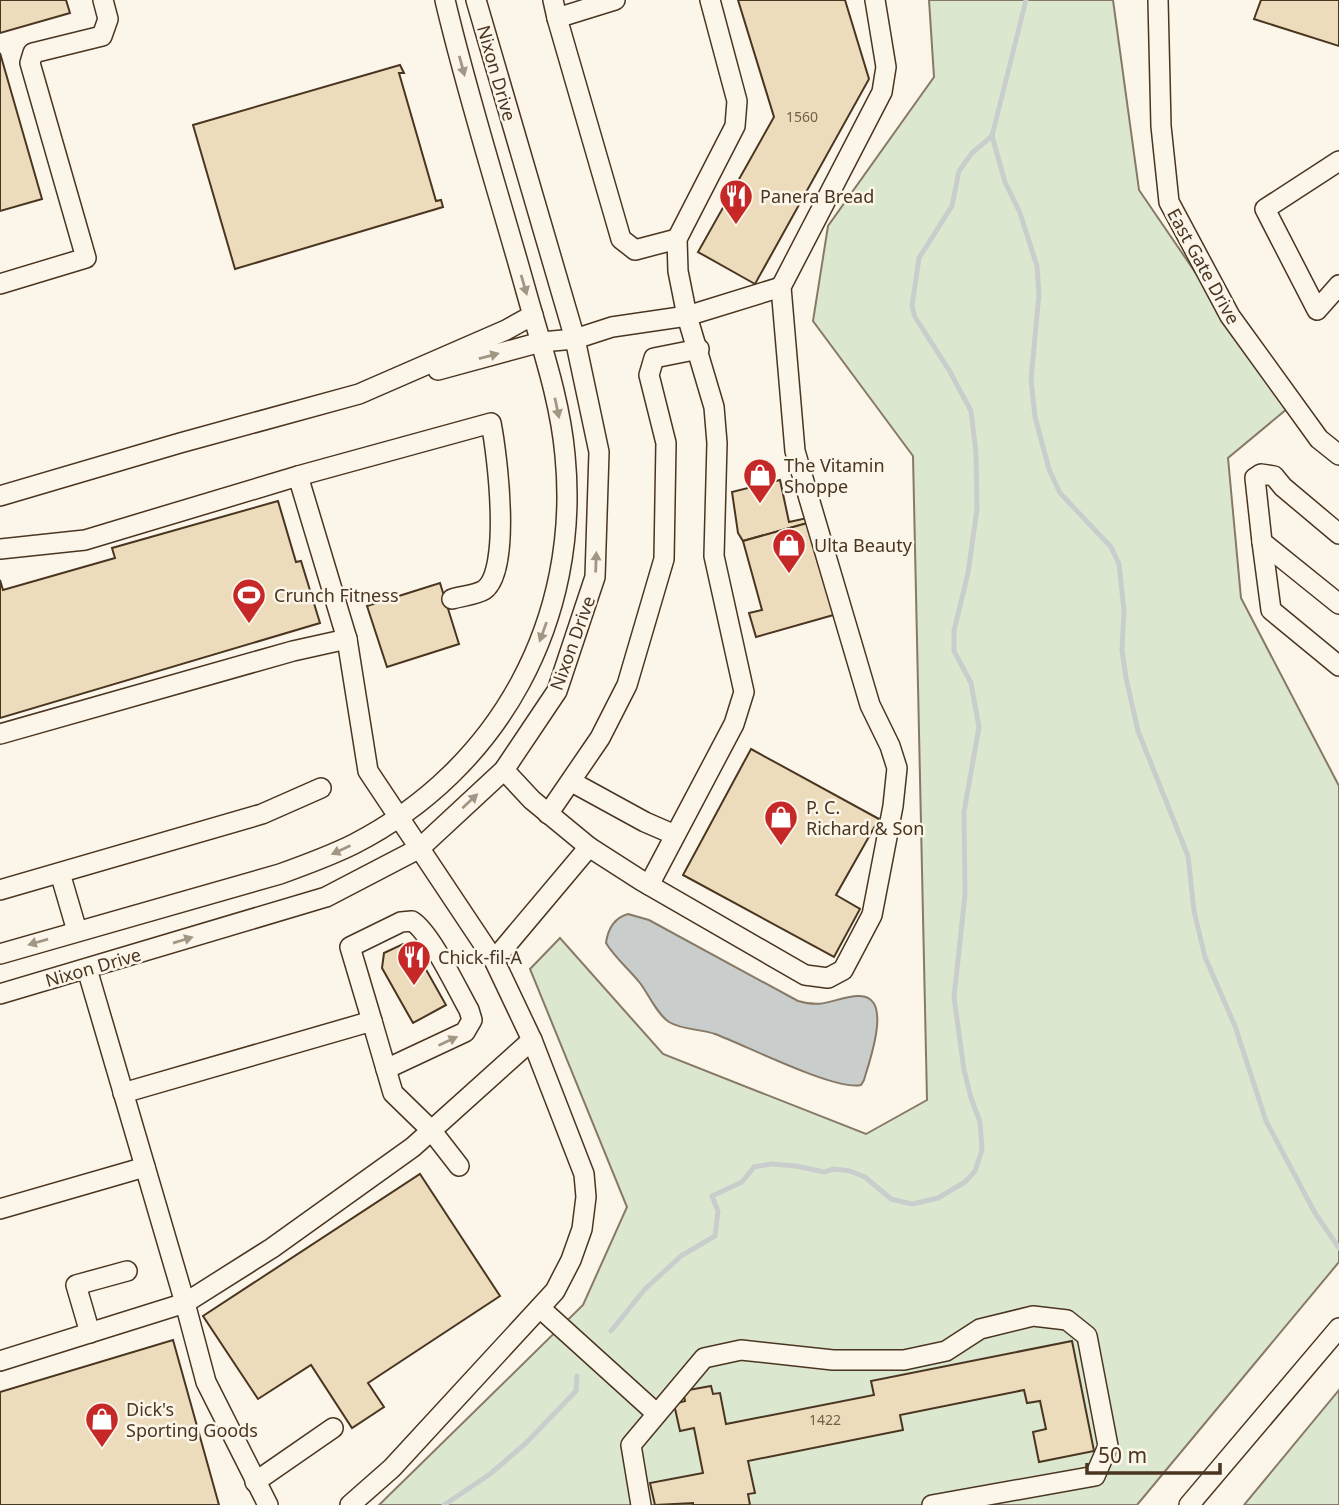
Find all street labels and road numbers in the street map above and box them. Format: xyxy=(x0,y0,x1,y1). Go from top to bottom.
street label: Nixon Drive xyxy=(472,22,522,124)
street label: East Gate Drive xyxy=(1162,204,1246,328)
street label: Nixon Drive xyxy=(544,593,600,693)
street label: Nixon Drive xyxy=(42,942,144,992)

